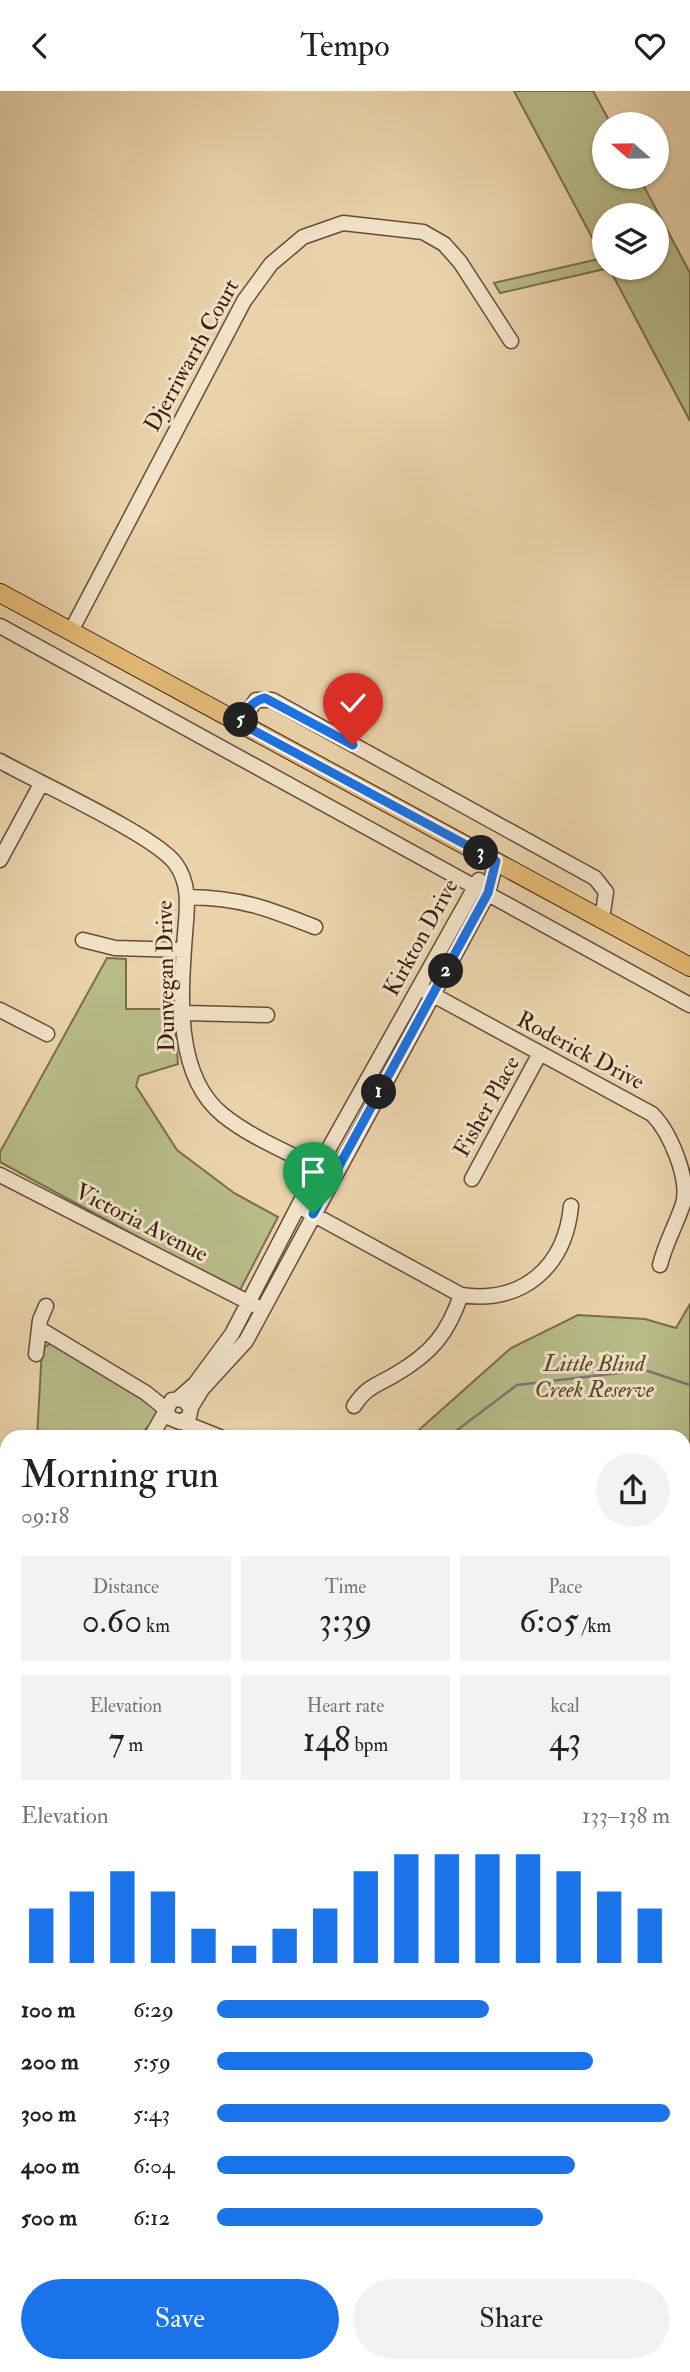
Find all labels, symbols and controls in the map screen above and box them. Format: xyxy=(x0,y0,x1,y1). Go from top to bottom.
text: Tempo xyxy=(300,26,390,66)
icon: back xyxy=(21,27,59,65)
icon: heart xyxy=(631,27,669,65)
north arrow xyxy=(592,112,668,189)
map controls xyxy=(592,112,669,280)
button: layers xyxy=(592,203,669,280)
street label: Djerriwarrh Court xyxy=(138,274,245,437)
pin xyxy=(323,673,383,745)
icon: check xyxy=(334,684,372,722)
pin: 5 xyxy=(224,703,258,737)
text: 5 xyxy=(236,707,245,731)
pin: 3 xyxy=(463,835,498,871)
text: 3 xyxy=(477,840,484,864)
street label: Kirkton Drive xyxy=(376,873,465,1001)
street label: Dunvegan Drive xyxy=(150,900,181,1052)
pin: 2 xyxy=(428,953,464,989)
text: 2 xyxy=(441,958,450,982)
street label: Roderick Drive xyxy=(512,1005,650,1096)
street label: Fisher Place xyxy=(447,1050,526,1162)
pin: 1 xyxy=(362,1075,396,1109)
text: 1 xyxy=(375,1079,382,1103)
pin xyxy=(283,1142,343,1214)
icon: arrive xyxy=(294,1153,332,1191)
street label: Victoria Avenue xyxy=(70,1176,214,1269)
park label: Little Blind Creek Reserve xyxy=(534,1349,654,1404)
text: Morning run xyxy=(21,1451,219,1499)
button: share xyxy=(596,1453,670,1527)
text: 09:18 xyxy=(21,1501,69,1530)
text: Distance xyxy=(93,1575,159,1599)
text: Time xyxy=(325,1575,366,1599)
text: Pace xyxy=(548,1575,582,1599)
text: 0.60 xyxy=(82,1599,142,1643)
text: 3:39 xyxy=(319,1599,372,1643)
text: 6:05 xyxy=(519,1599,579,1643)
text: km xyxy=(142,1614,170,1638)
text: /km xyxy=(579,1614,611,1638)
text: Elevation xyxy=(90,1694,162,1718)
text: Heart rate xyxy=(307,1694,384,1718)
text: kcal xyxy=(551,1694,580,1718)
text: 7 xyxy=(108,1718,124,1762)
text: 148 xyxy=(303,1718,351,1762)
text: 43 xyxy=(549,1718,581,1762)
text: m xyxy=(124,1733,143,1757)
text: bpm xyxy=(351,1733,388,1757)
text: Elevation xyxy=(21,1801,109,1830)
text: 133–138 m xyxy=(582,1801,670,1830)
text: 100 m xyxy=(21,1995,75,2024)
text: 6:29 xyxy=(133,1995,174,2024)
text: 200 m xyxy=(21,2047,79,2076)
text: 5:59 xyxy=(133,2047,171,2076)
text: 300 m xyxy=(21,2099,76,2128)
text: 5:43 xyxy=(133,2099,170,2128)
text: 400 m xyxy=(21,2151,80,2180)
text: 6:04 xyxy=(133,2151,174,2180)
text: 500 m xyxy=(21,2203,77,2232)
text: 6:12 xyxy=(133,2203,170,2232)
button: Save xyxy=(21,2279,339,2359)
button: Share xyxy=(353,2279,670,2359)

